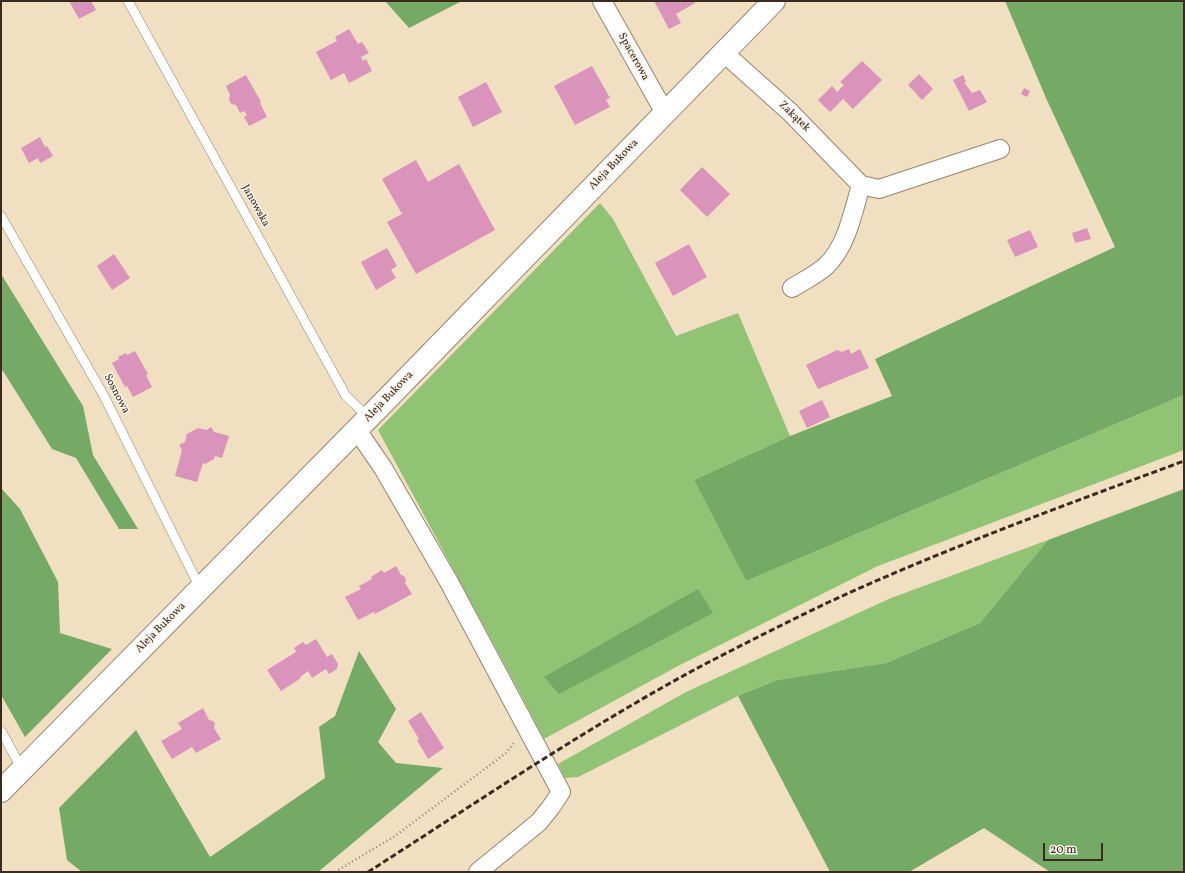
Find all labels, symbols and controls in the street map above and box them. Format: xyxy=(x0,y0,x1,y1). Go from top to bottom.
street label: Spacerowa xyxy=(615,31,651,83)
street label: Zakątek xyxy=(776,99,812,135)
street label: Aleja Bukowa xyxy=(586,137,642,193)
street label: Janowska xyxy=(238,183,272,229)
street label: Aleja Bukowa xyxy=(361,369,417,425)
street label: Sosnowa xyxy=(100,372,132,416)
street label: Aleja Bukowa xyxy=(133,600,189,656)
scale bar xyxy=(1045,835,1105,861)
text: 20 m xyxy=(1050,842,1077,858)

